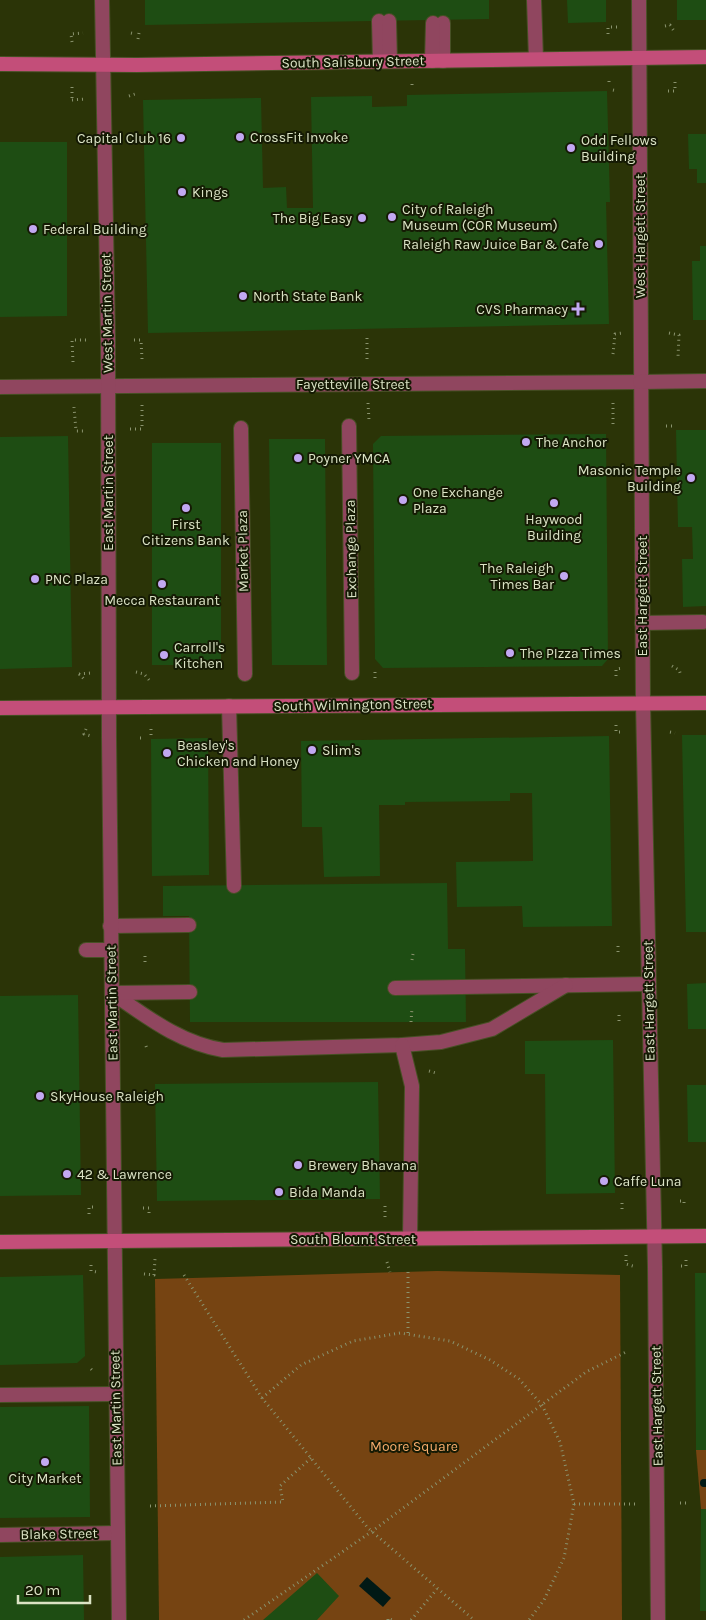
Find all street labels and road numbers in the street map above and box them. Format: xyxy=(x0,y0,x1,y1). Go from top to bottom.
street label: South Salisbury Street xyxy=(281,52,425,72)
street label: West Hargett Street xyxy=(632,174,649,298)
street label: West Martin Street xyxy=(97,253,117,373)
street label: Fayetteville Street xyxy=(296,376,410,393)
street label: East Martin Street xyxy=(100,435,117,551)
street label: Exchange Plaza xyxy=(342,499,360,599)
street label: Market Plaza xyxy=(234,510,252,592)
street label: East Hargett Street xyxy=(634,536,651,656)
street label: South Wilmington Street xyxy=(273,695,433,715)
street label: East Hargett Street xyxy=(639,940,659,1062)
street label: East Martin Street xyxy=(102,945,122,1061)
street label: South Blount Street xyxy=(290,1231,416,1248)
street label: East Hargett Street xyxy=(647,1345,667,1467)
street label: East Martin Street xyxy=(106,1350,126,1466)
street label: Blake Street xyxy=(20,1525,98,1543)

